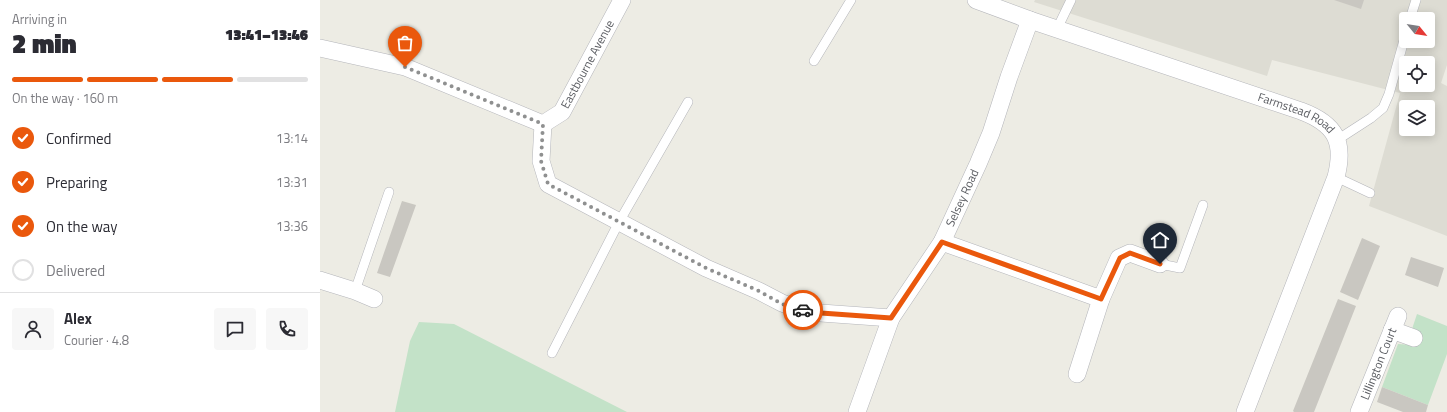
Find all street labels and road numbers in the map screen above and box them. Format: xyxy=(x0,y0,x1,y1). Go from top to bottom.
street label: Eastbourne Avenue xyxy=(556,16,619,112)
street label: Farmstead Road xyxy=(1255,87,1340,137)
street label: Selsey Road xyxy=(940,166,983,230)
street label: Lillington Court xyxy=(1355,324,1402,403)

